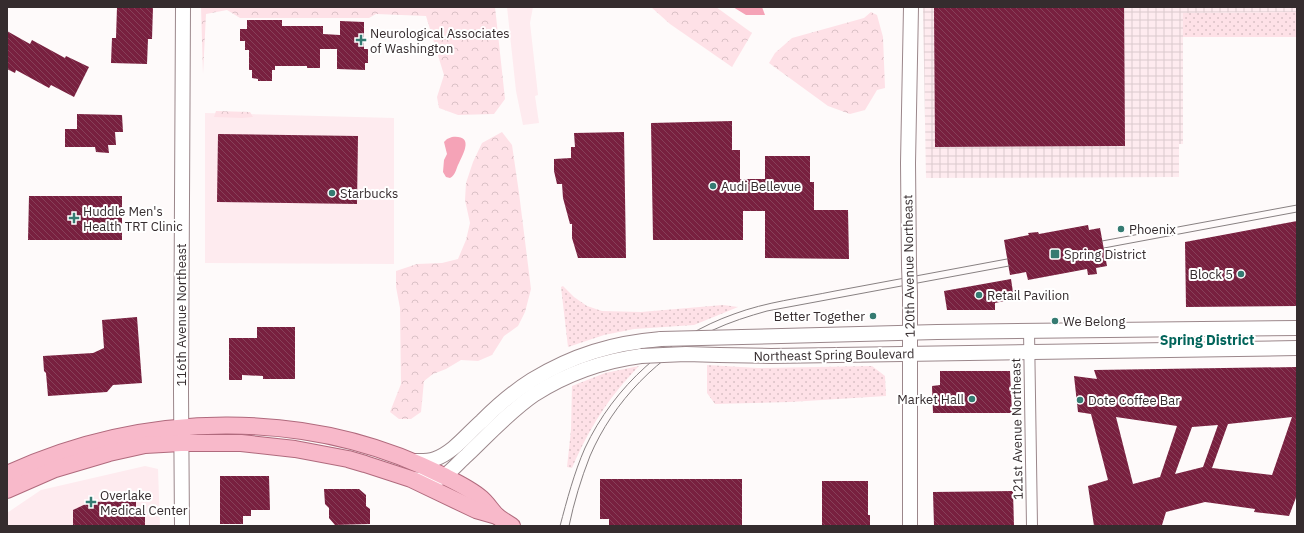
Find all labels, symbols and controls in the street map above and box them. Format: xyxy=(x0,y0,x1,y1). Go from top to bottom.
place label: Neurological Associates of Washington xyxy=(370,25,510,57)
marker: Neurological Associates of Washington xyxy=(355,34,367,46)
place label: Audi Bellevue xyxy=(721,178,801,195)
marker: Audi Bellevue xyxy=(708,181,718,191)
place label: Starbucks xyxy=(340,185,398,202)
marker: Starbucks xyxy=(327,188,337,198)
street label: 120th Avenue Northeast xyxy=(899,194,919,338)
place label: Huddle Men's Health TRT Clinic xyxy=(83,203,183,235)
marker: Huddle Men's Health TRT Clinic xyxy=(68,212,80,224)
place label: Phoenix xyxy=(1129,221,1176,238)
marker: Phoenix xyxy=(1116,224,1126,234)
street label: 116th Avenue Northeast xyxy=(173,243,190,387)
place label: Spring District xyxy=(1064,246,1146,263)
marker: Spring District xyxy=(1049,248,1061,260)
place label: Block 5 xyxy=(1189,266,1233,283)
marker: Block 5 xyxy=(1236,269,1246,279)
place label: Retail Pavilion xyxy=(987,287,1069,304)
marker: Retail Pavilion xyxy=(974,290,984,300)
place label: Better Together xyxy=(774,308,865,325)
marker: Better Together xyxy=(868,311,878,321)
place label: We Belong xyxy=(1063,313,1125,330)
marker: We Belong xyxy=(1050,316,1060,326)
district label: Spring District xyxy=(1160,331,1254,349)
street label: Northeast Spring Boulevard xyxy=(753,345,915,365)
street label: 121st Avenue Northeast xyxy=(1007,358,1027,500)
place label: Market Hall xyxy=(897,391,964,408)
place label: Dote Coffee Bar xyxy=(1088,392,1180,409)
marker: Market Hall xyxy=(967,394,977,404)
marker: Dote Coffee Bar xyxy=(1075,395,1085,405)
place label: Overlake Medical Center xyxy=(100,487,188,519)
marker: Overlake Medical Center xyxy=(85,496,97,508)

